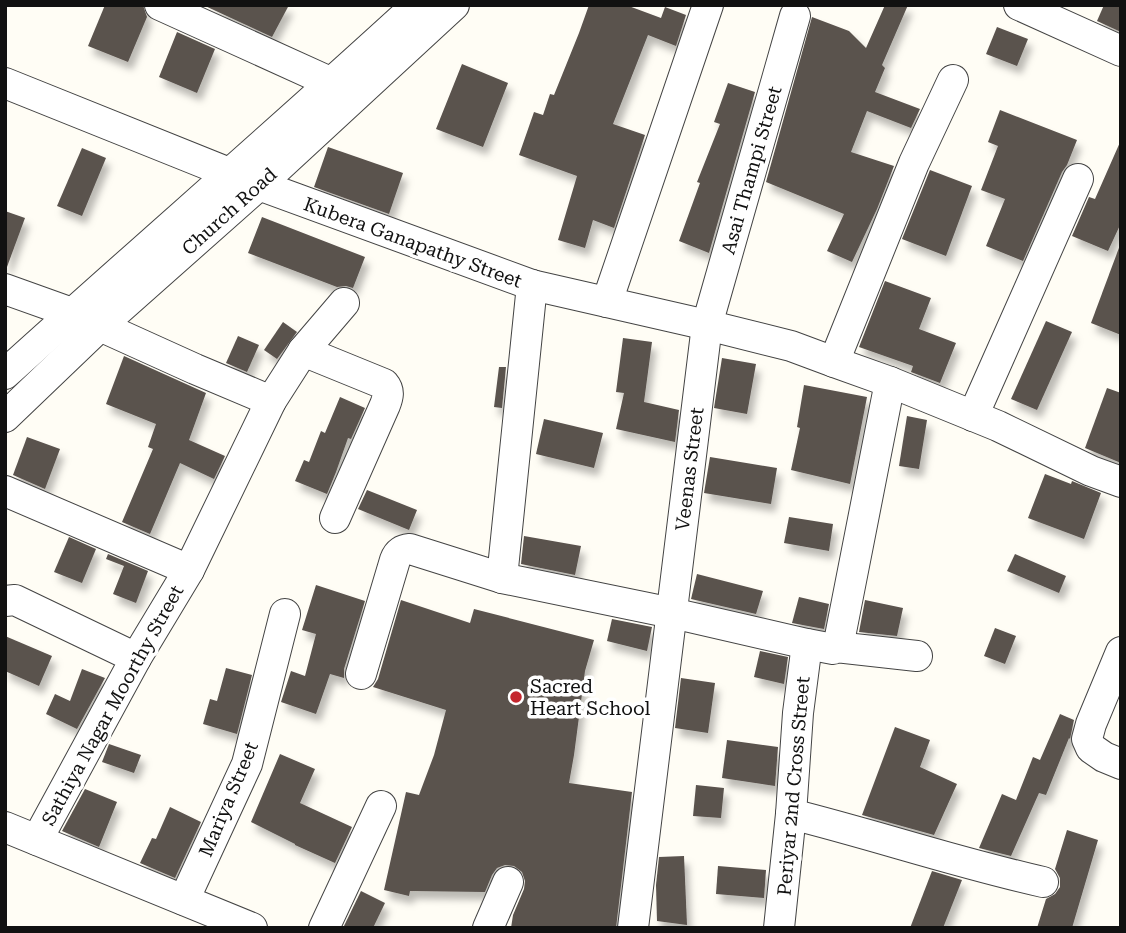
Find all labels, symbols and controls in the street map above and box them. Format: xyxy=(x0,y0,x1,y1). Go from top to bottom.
street label: Asai Thampi Street xyxy=(716,83,787,257)
street label: Church Road xyxy=(177,163,281,260)
street label: Kubera Ganapathy Street xyxy=(301,192,525,293)
street label: Veenas Street xyxy=(671,406,708,532)
street label: Sathiya Nagar Moorthy Street xyxy=(37,581,188,829)
place label: Sacred Heart School xyxy=(530,675,651,720)
street label: Periyar 2nd Cross Street xyxy=(772,675,815,897)
marker: Sacred Heart School xyxy=(508,689,524,705)
street label: Mariya Street xyxy=(194,738,263,860)

